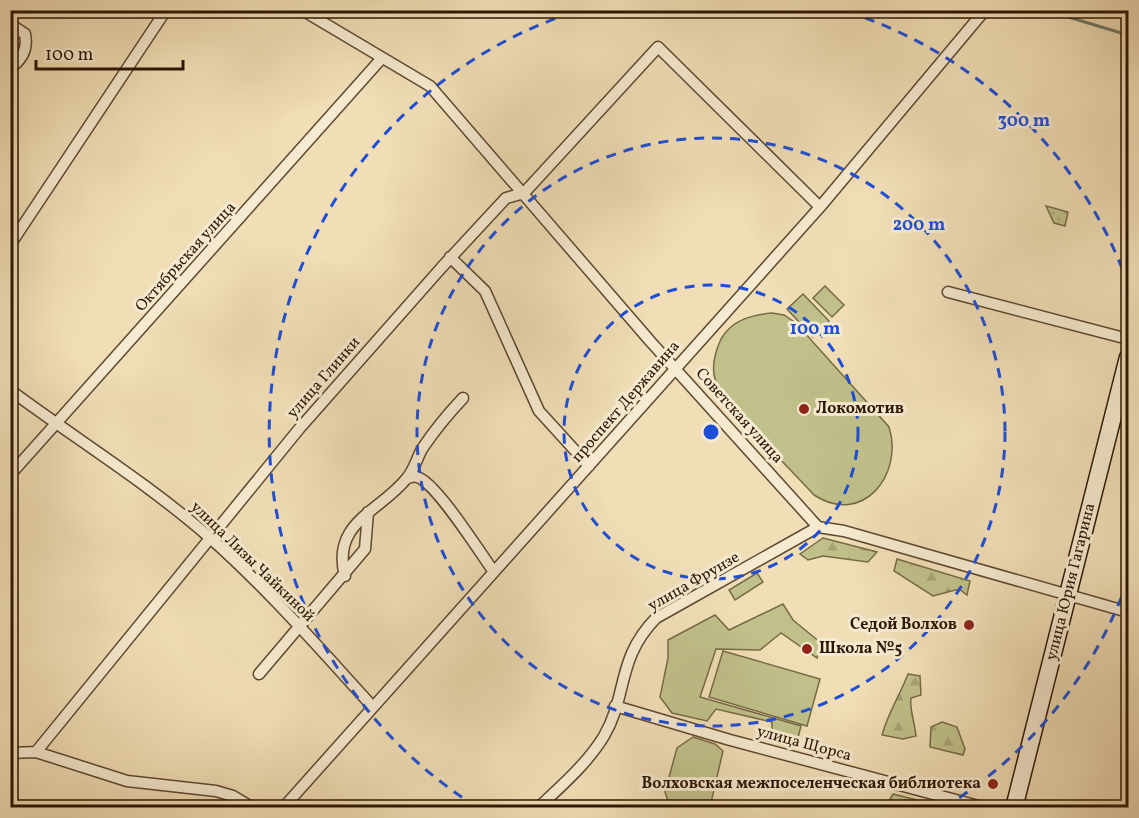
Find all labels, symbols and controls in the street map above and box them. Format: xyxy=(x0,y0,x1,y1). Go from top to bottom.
scale bar xyxy=(36,33,183,71)
text: 100 m xyxy=(45,43,94,68)
text: 300 m xyxy=(998,109,1050,134)
street label: Октябрьская улица xyxy=(131,197,241,317)
text: 200 m xyxy=(893,213,945,238)
text: 100 m xyxy=(790,317,840,342)
street label: улица Глинки xyxy=(282,332,366,424)
street label: проспект Державина xyxy=(567,336,685,468)
street label: Советская улица xyxy=(690,363,788,469)
place label: Локомотив xyxy=(816,398,904,420)
marker: Локомотив xyxy=(797,402,811,416)
centre of rings xyxy=(701,422,721,442)
street label: улица Лизы Чайкиной xyxy=(185,497,319,627)
street label: улица Юрия Гагарина xyxy=(1041,501,1101,663)
street label: улица Фрунзе xyxy=(644,547,744,617)
place label: Седой Волхов xyxy=(850,614,957,636)
marker: Седой Волхов xyxy=(962,618,976,632)
place label: Школа №5 xyxy=(819,638,902,660)
marker: Школа №5 xyxy=(800,642,814,656)
street label: улица Щорса xyxy=(754,721,854,767)
place label: Волховская межпоселенческая библиотека xyxy=(642,773,981,795)
marker: Волховская межпоселенческая библиотека xyxy=(986,777,1000,791)

